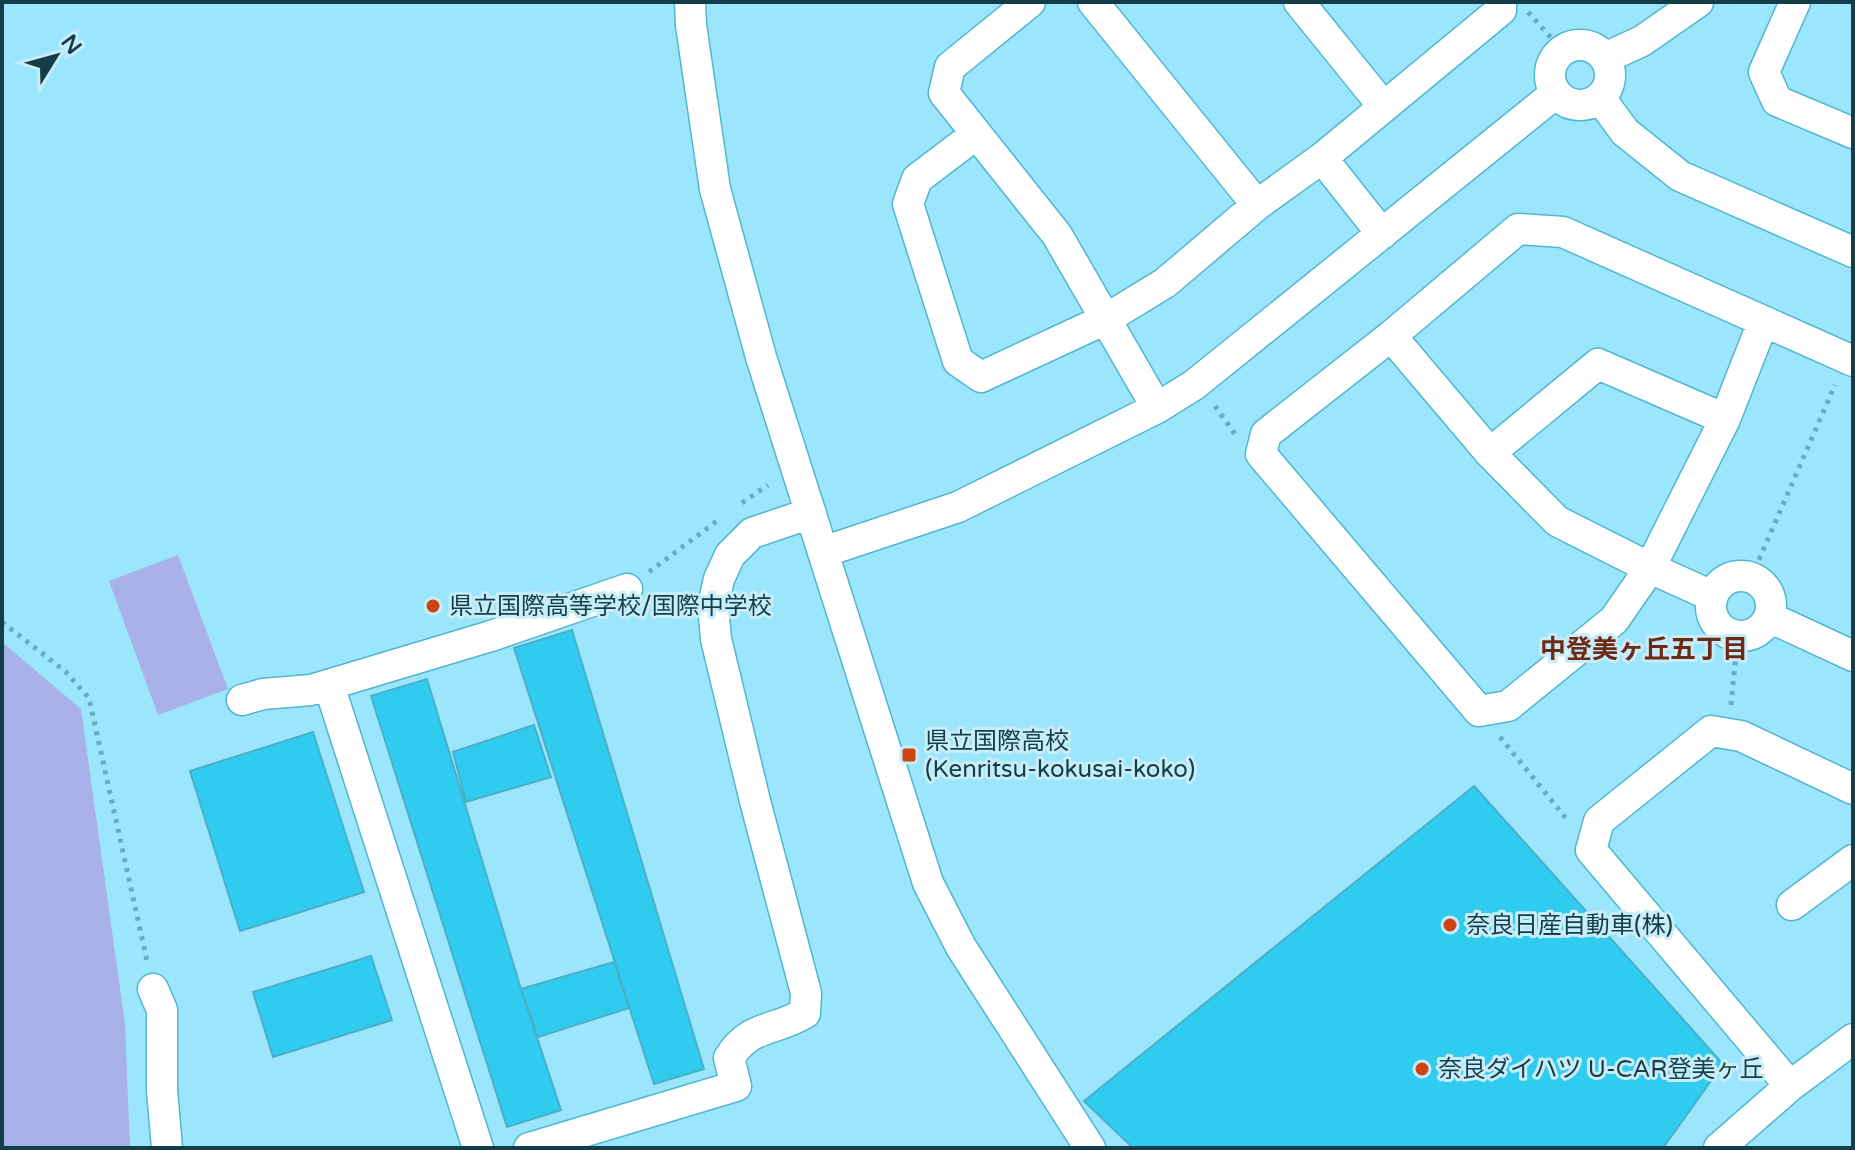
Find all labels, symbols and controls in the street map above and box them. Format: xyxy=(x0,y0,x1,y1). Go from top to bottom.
north arrow xyxy=(16,16,96,96)
text: N xyxy=(55,30,87,59)
place label: 県立国際高等学校/国際中学校 xyxy=(449,592,772,621)
marker: 県立国際高等学校/国際中学校 xyxy=(424,597,442,615)
district label: 中登美ヶ丘五丁目 xyxy=(1540,634,1748,665)
place label: 県立国際高校 (Kenritsu-kokusai-koko) xyxy=(925,727,1195,784)
marker: 県立国際高校 (Kenritsu-kokusai-koko) xyxy=(900,746,918,764)
place label: 奈良日産自動車(株) xyxy=(1466,911,1673,940)
marker: 奈良日産自動車(株) xyxy=(1441,916,1459,934)
place label: 奈良ダイハツ U-CAR登美ヶ丘 xyxy=(1438,1055,1763,1084)
marker: 奈良ダイハツ U-CAR登美ヶ丘 xyxy=(1413,1060,1431,1078)

